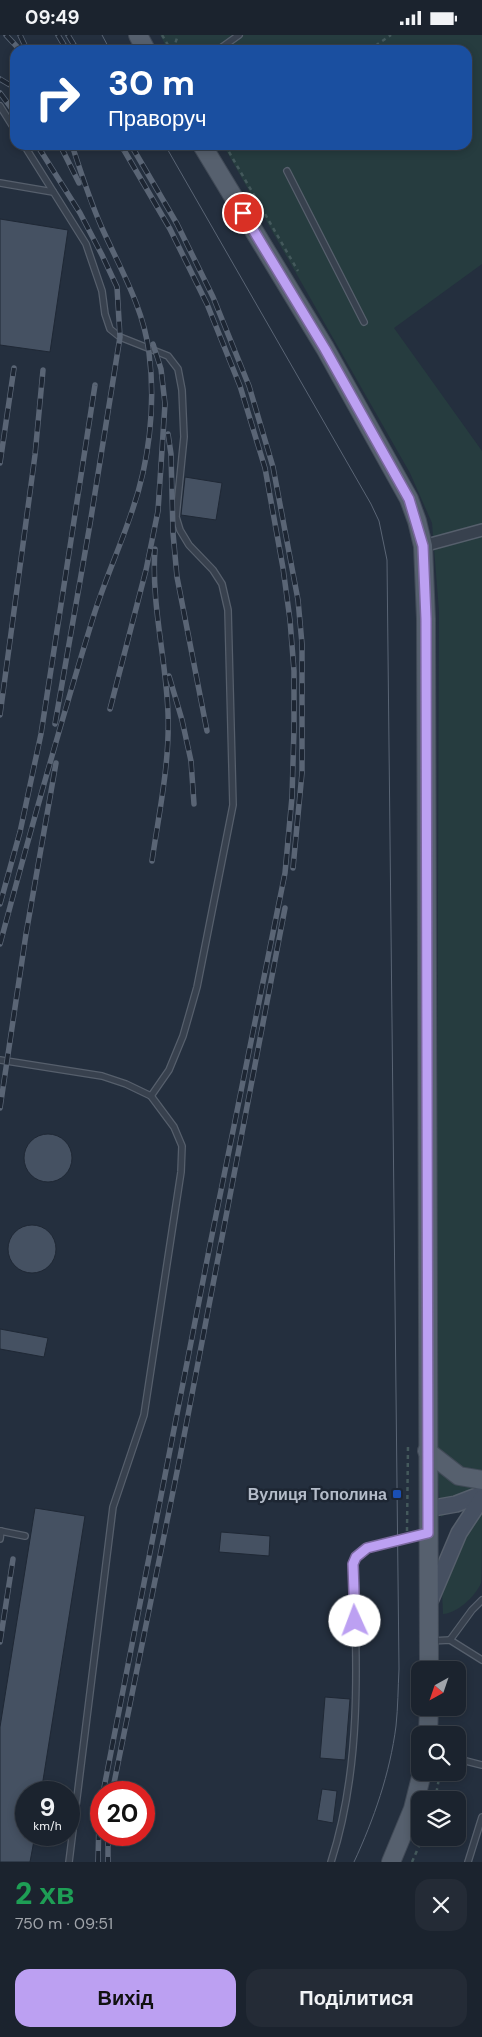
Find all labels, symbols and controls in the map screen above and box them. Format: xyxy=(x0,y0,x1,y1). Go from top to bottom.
text: 09:49 xyxy=(25,5,80,30)
text: 30 m xyxy=(108,60,195,106)
icon: right xyxy=(25,65,90,130)
text: Праворуч xyxy=(108,104,206,133)
pin xyxy=(222,192,264,234)
icon: arrive xyxy=(229,199,257,227)
place label: Вулиця Тополина xyxy=(248,1484,387,1505)
marker: Вулиця Тополина xyxy=(391,1488,403,1500)
position arrow xyxy=(328,1594,380,1646)
north arrow xyxy=(411,1661,466,1716)
map controls xyxy=(411,1661,466,1846)
button: search xyxy=(411,1726,466,1781)
speed limit sign: 20 xyxy=(90,1781,155,1846)
text: 9 xyxy=(40,1791,55,1824)
button: layers xyxy=(411,1791,466,1846)
text: km/h xyxy=(33,1818,62,1834)
text: 2 хв xyxy=(15,1874,74,1913)
button: close xyxy=(415,1879,467,1931)
text: 750 m · 09:51 xyxy=(15,1913,113,1934)
button: Вихід xyxy=(15,1969,236,2027)
button: Поділитися xyxy=(246,1969,467,2027)

